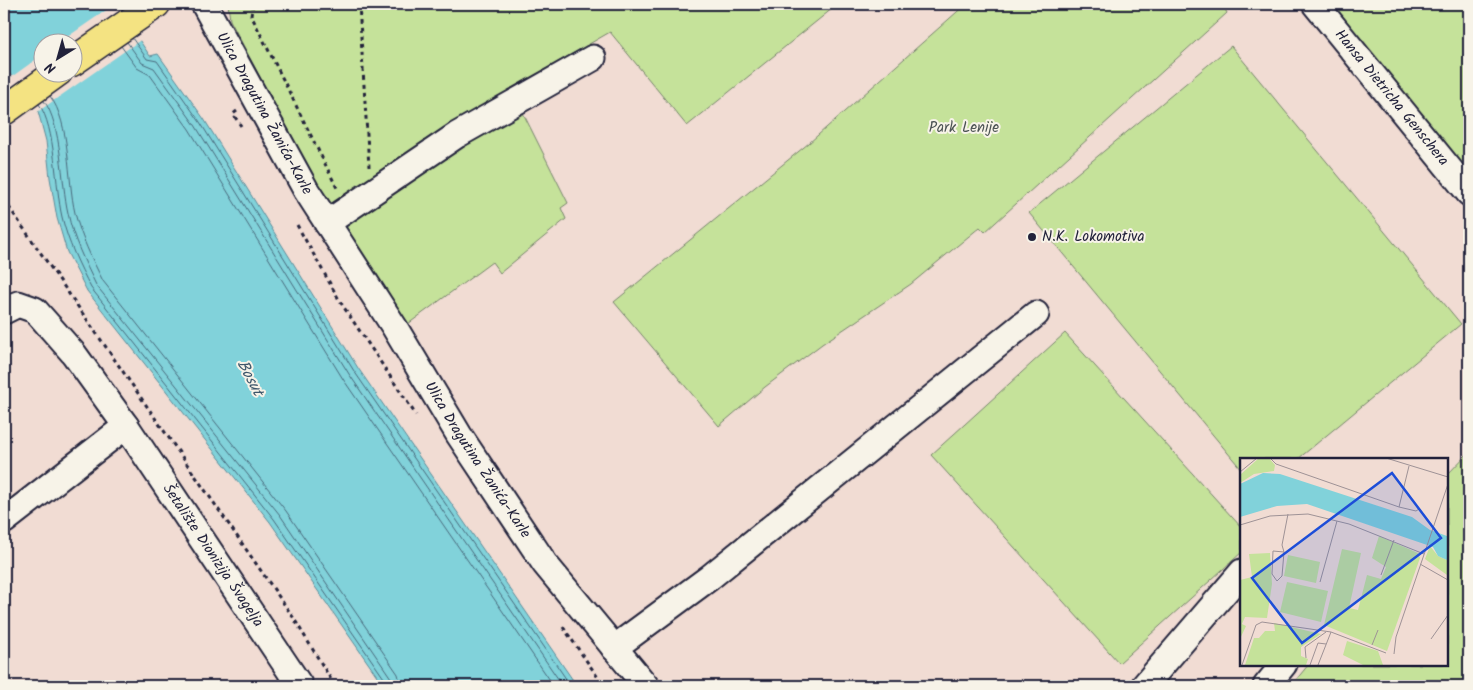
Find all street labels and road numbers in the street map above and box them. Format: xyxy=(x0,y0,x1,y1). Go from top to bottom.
street label: Hansa Dietricha Genschera xyxy=(1328,24,1455,172)
street label: Ulica Dragutina Žanića-Karle xyxy=(210,28,318,200)
street label: Ulica Dragutina Žanića-Karle xyxy=(418,377,537,544)
street label: Šetalište Dionizija Švagelja xyxy=(156,479,270,632)

